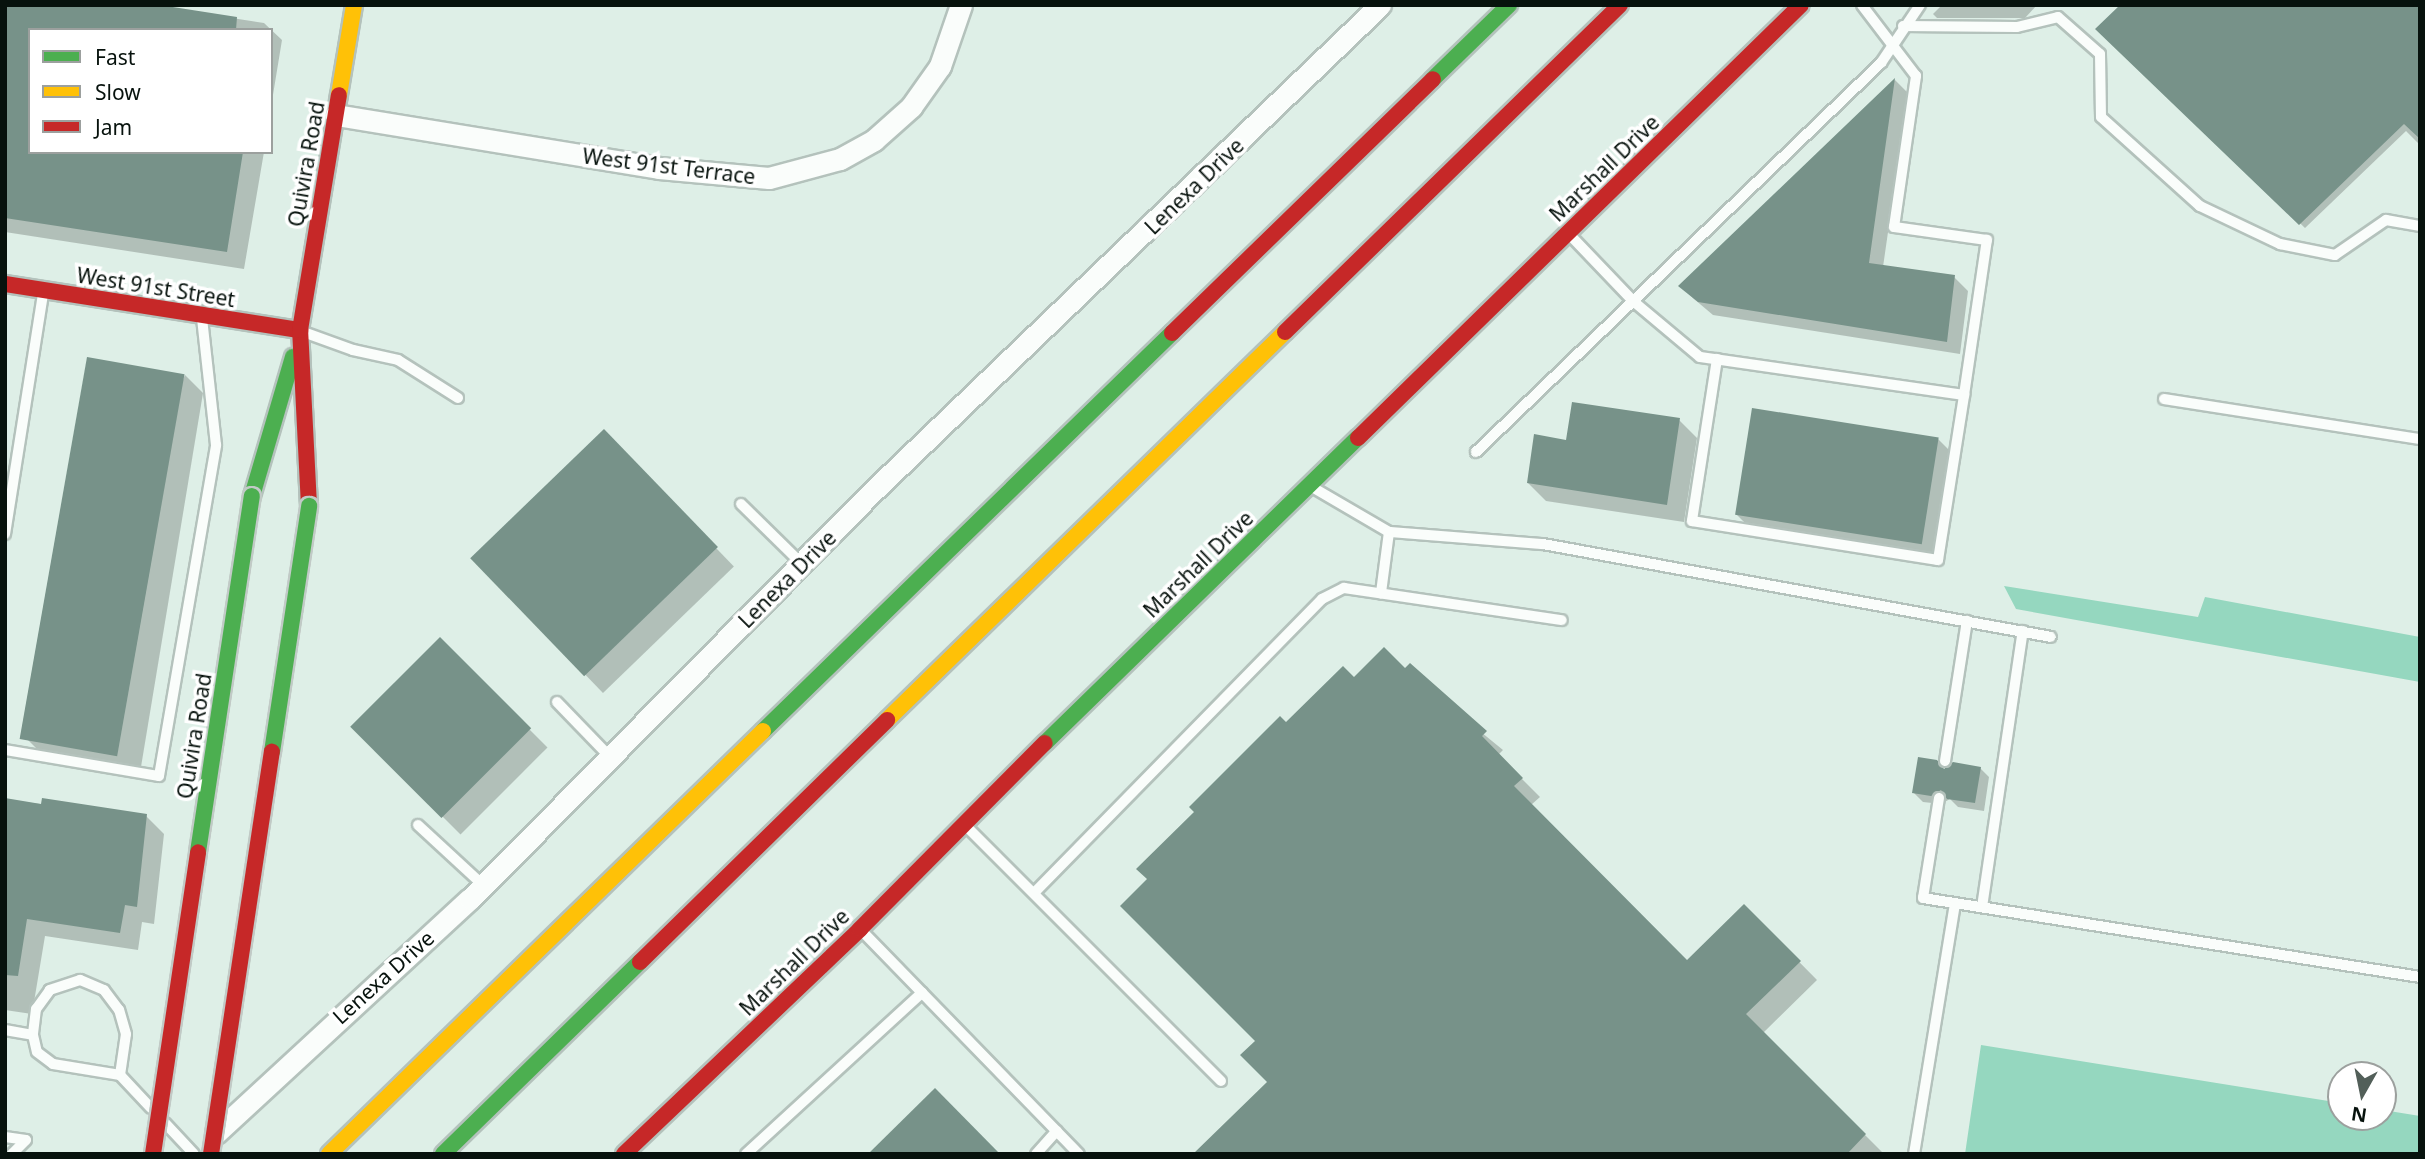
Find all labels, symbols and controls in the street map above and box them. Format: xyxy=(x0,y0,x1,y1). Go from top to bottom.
legend xyxy=(28,28,273,154)
text: Fast xyxy=(95,43,135,71)
text: Slow xyxy=(95,78,141,106)
street label: Quivira Road xyxy=(283,99,329,229)
street label: Marshall Drive xyxy=(1544,109,1664,227)
text: Jam xyxy=(95,113,132,141)
street label: Lenexa Drive xyxy=(1139,133,1249,239)
street label: West 91st Terrace xyxy=(581,143,757,189)
street label: West 91st Street xyxy=(75,262,237,312)
street label: Marshall Drive xyxy=(1138,505,1258,623)
street label: Lenexa Drive xyxy=(733,525,841,633)
street label: Quivira Road xyxy=(172,671,216,801)
street label: Marshall Drive xyxy=(734,903,854,1021)
street label: Lenexa Drive xyxy=(327,925,439,1029)
north arrow xyxy=(2327,1061,2397,1131)
text: N xyxy=(2349,1101,2369,1129)

